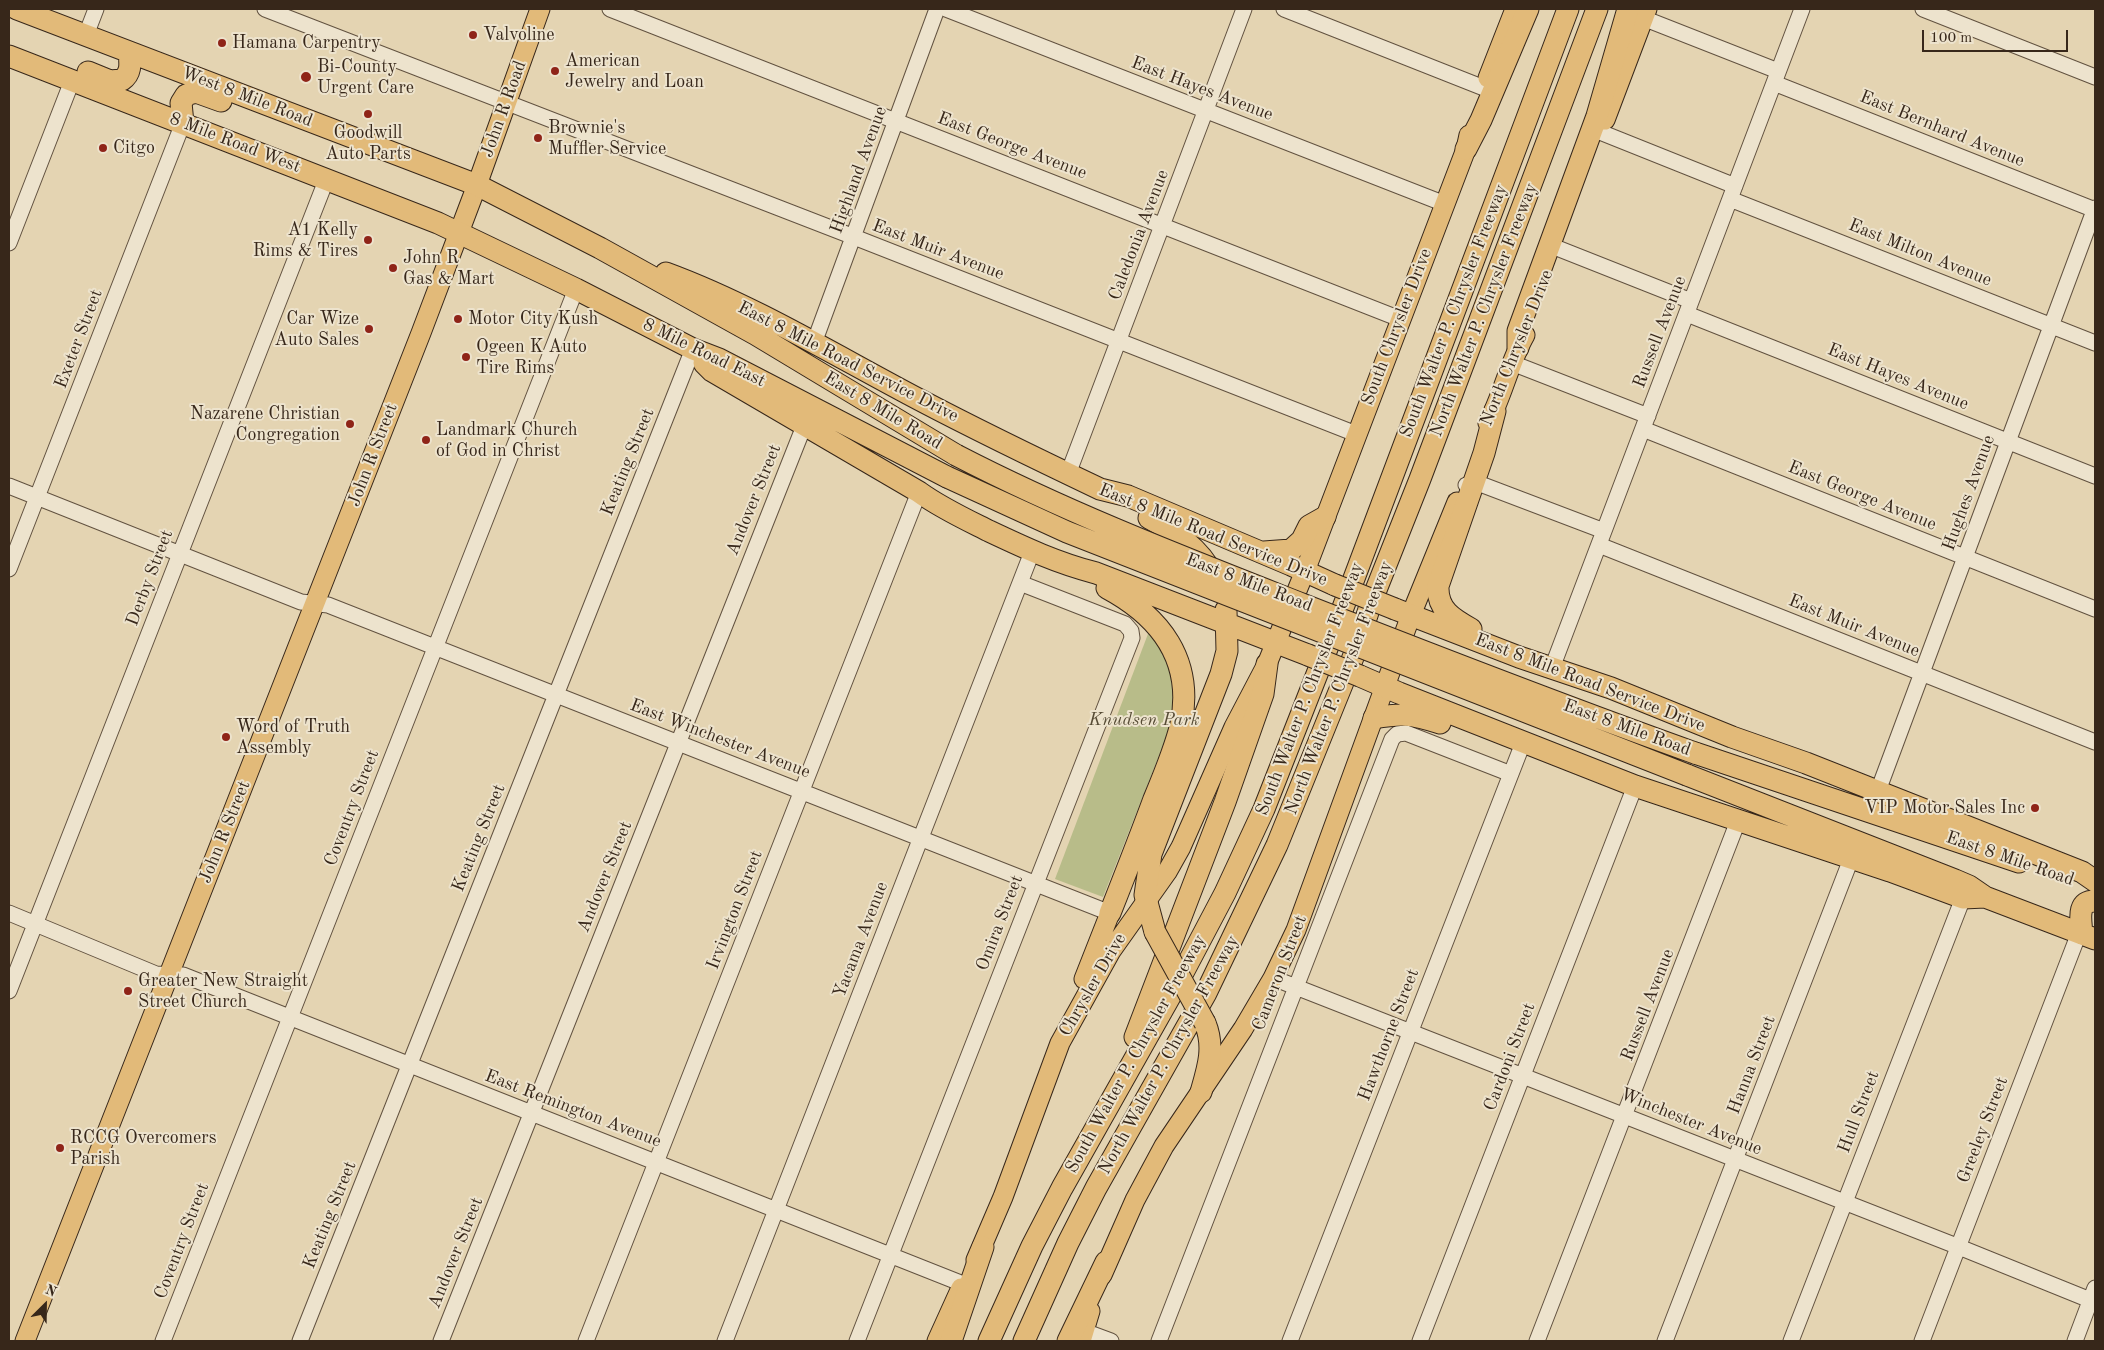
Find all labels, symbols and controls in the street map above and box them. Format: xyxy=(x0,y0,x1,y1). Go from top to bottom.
scale bar xyxy=(1924,20,2070,52)
place label: Valvoline xyxy=(483,24,555,46)
marker: Valvoline xyxy=(467,29,479,41)
text: 100 m xyxy=(1930,31,1972,46)
place label: Hamana Carpentry xyxy=(232,32,381,54)
marker: Hamana Carpentry xyxy=(216,37,228,49)
place label: American Jewelry and Loan xyxy=(565,50,704,92)
street label: East Hayes Avenue xyxy=(1128,52,1276,126)
place label: Bi-County Urgent Care xyxy=(317,56,414,98)
street label: John R Road xyxy=(477,58,531,160)
street label: West 8 Mile Road xyxy=(178,62,316,132)
marker: American Jewelry and Loan xyxy=(549,65,561,77)
marker: Bi-County Urgent Care xyxy=(299,70,313,84)
street label: East Bernhard Avenue xyxy=(1856,86,2028,172)
street label: Highland Avenue xyxy=(826,104,892,236)
street label: 8 Mile Road West xyxy=(166,108,304,178)
marker: Goodwill Auto Parts xyxy=(362,108,374,120)
street label: East George Avenue xyxy=(934,108,1090,184)
place label: Brownie's Muffler Service xyxy=(548,117,666,160)
place label: Goodwill Auto Parts xyxy=(325,122,411,164)
marker: Brownie's Muffler Service xyxy=(532,132,544,144)
place label: Citgo xyxy=(113,137,155,159)
marker: Citgo xyxy=(97,142,109,154)
street label: Caledonia Avenue xyxy=(1104,167,1174,303)
street label: North Walter P. Chrysler Freeway xyxy=(1425,180,1543,440)
street label: South Walter P. Chrysler Freeway xyxy=(1396,181,1512,441)
street label: East Milton Avenue xyxy=(1845,214,1995,292)
street label: East Muir Avenue xyxy=(869,215,1007,285)
place label: A1 Kelly Rims & Tires xyxy=(253,219,358,262)
marker: A1 Kelly Rims & Tires xyxy=(362,234,374,246)
street label: South Chrysler Drive xyxy=(1357,246,1437,408)
place label: John R Gas & Mart xyxy=(403,247,495,290)
marker: John R Gas & Mart xyxy=(387,262,399,274)
street label: North Chrysler Drive xyxy=(1476,267,1558,429)
street label: Russell Avenue xyxy=(1629,273,1691,391)
street label: Exeter Street xyxy=(50,286,108,392)
street label: East 8 Mile Road Service Drive xyxy=(734,297,962,427)
place label: Car Wize Auto Sales xyxy=(274,308,359,350)
place label: Motor City Kush xyxy=(468,308,598,330)
marker: Motor City Kush xyxy=(452,313,464,325)
street label: 8 Mile Road East xyxy=(639,314,769,392)
marker: Car Wize Auto Sales xyxy=(363,323,375,335)
place label: Ogeen K Auto Tire Rims xyxy=(476,336,587,378)
street label: East Hayes Avenue xyxy=(1824,339,1972,415)
marker: Ogeen K Auto Tire Rims xyxy=(460,351,472,363)
street label: East 8 Mile Road xyxy=(820,367,946,455)
street label: John R Street xyxy=(343,400,403,510)
place label: Nazarene Christian Congregation xyxy=(190,403,340,446)
street label: Keating Street xyxy=(597,405,659,519)
marker: Nazarene Christian Congregation xyxy=(344,418,356,430)
place label: Landmark Church of God in Christ xyxy=(436,419,578,462)
street label: Hughes Avenue xyxy=(1938,432,2000,554)
marker: Landmark Church of God in Christ xyxy=(420,434,432,446)
street label: Andover Street xyxy=(722,441,786,559)
street label: East George Avenue xyxy=(1785,456,1939,536)
street label: East 8 Mile Road Service Drive xyxy=(1095,479,1331,591)
street label: Derby Street xyxy=(122,527,178,629)
street label: East 8 Mile Road xyxy=(1182,549,1316,617)
street label: North Walter P. Chrysler Freeway xyxy=(1280,558,1398,818)
street label: South Walter P. Chrysler Freeway xyxy=(1252,559,1368,819)
street label: East Muir Avenue xyxy=(1785,590,1923,662)
street label: East 8 Mile Road Service Drive xyxy=(1472,629,1708,737)
street label: East Winchester Avenue xyxy=(627,695,813,783)
street label: East 8 Mile Road xyxy=(1560,695,1694,761)
park label: Knudsen Park xyxy=(1088,709,1200,731)
place label: Word of Truth Assembly xyxy=(236,716,350,759)
marker: Word of Truth Assembly xyxy=(220,731,232,743)
street label: Coventry Street xyxy=(320,747,384,869)
street label: John R Street xyxy=(195,778,255,886)
street label: Keating Street xyxy=(448,781,510,895)
place label: VIP Motor Sales Inc xyxy=(1864,797,2025,819)
marker: VIP Motor Sales Inc xyxy=(2029,802,2041,814)
street label: Andover Street xyxy=(573,818,637,936)
street label: East 8 Mile Road xyxy=(1943,827,2077,891)
street label: Irvington Street xyxy=(702,847,768,973)
street label: Omira Street xyxy=(972,872,1028,974)
street label: Yacama Avenue xyxy=(829,879,893,1001)
street label: Cameron Street xyxy=(1248,912,1312,1034)
street label: Chrysler Drive xyxy=(1055,930,1131,1040)
street label: South Walter P. Chrysler Freeway xyxy=(1061,931,1211,1177)
street label: North Walter P. Chrysler Freeway xyxy=(1094,932,1244,1178)
street label: Russell Avenue xyxy=(1617,946,1679,1064)
street label: Hawthorne Street xyxy=(1354,966,1424,1104)
place label: Greater New Straight Street Church xyxy=(138,970,308,1012)
marker: Greater New Straight Street Church xyxy=(122,985,134,997)
street label: Cardoni Street xyxy=(1479,1000,1541,1114)
street label: Hanna Street xyxy=(1723,1013,1781,1117)
street label: East Remington Avenue xyxy=(482,1065,664,1153)
street label: Hull Street xyxy=(1833,1068,1885,1156)
street label: Greeley Street xyxy=(1953,1074,2013,1186)
street label: Winchester Avenue xyxy=(1617,1084,1765,1160)
place label: RCCG Overcomers Parish xyxy=(70,1127,216,1170)
marker: RCCG Overcomers Parish xyxy=(54,1142,66,1154)
street label: Keating Street xyxy=(299,1158,361,1272)
street label: Coventry Street xyxy=(150,1180,214,1302)
street label: Andover Street xyxy=(424,1194,488,1312)
north arrow xyxy=(20,1280,70,1330)
text: N xyxy=(43,1283,59,1300)

